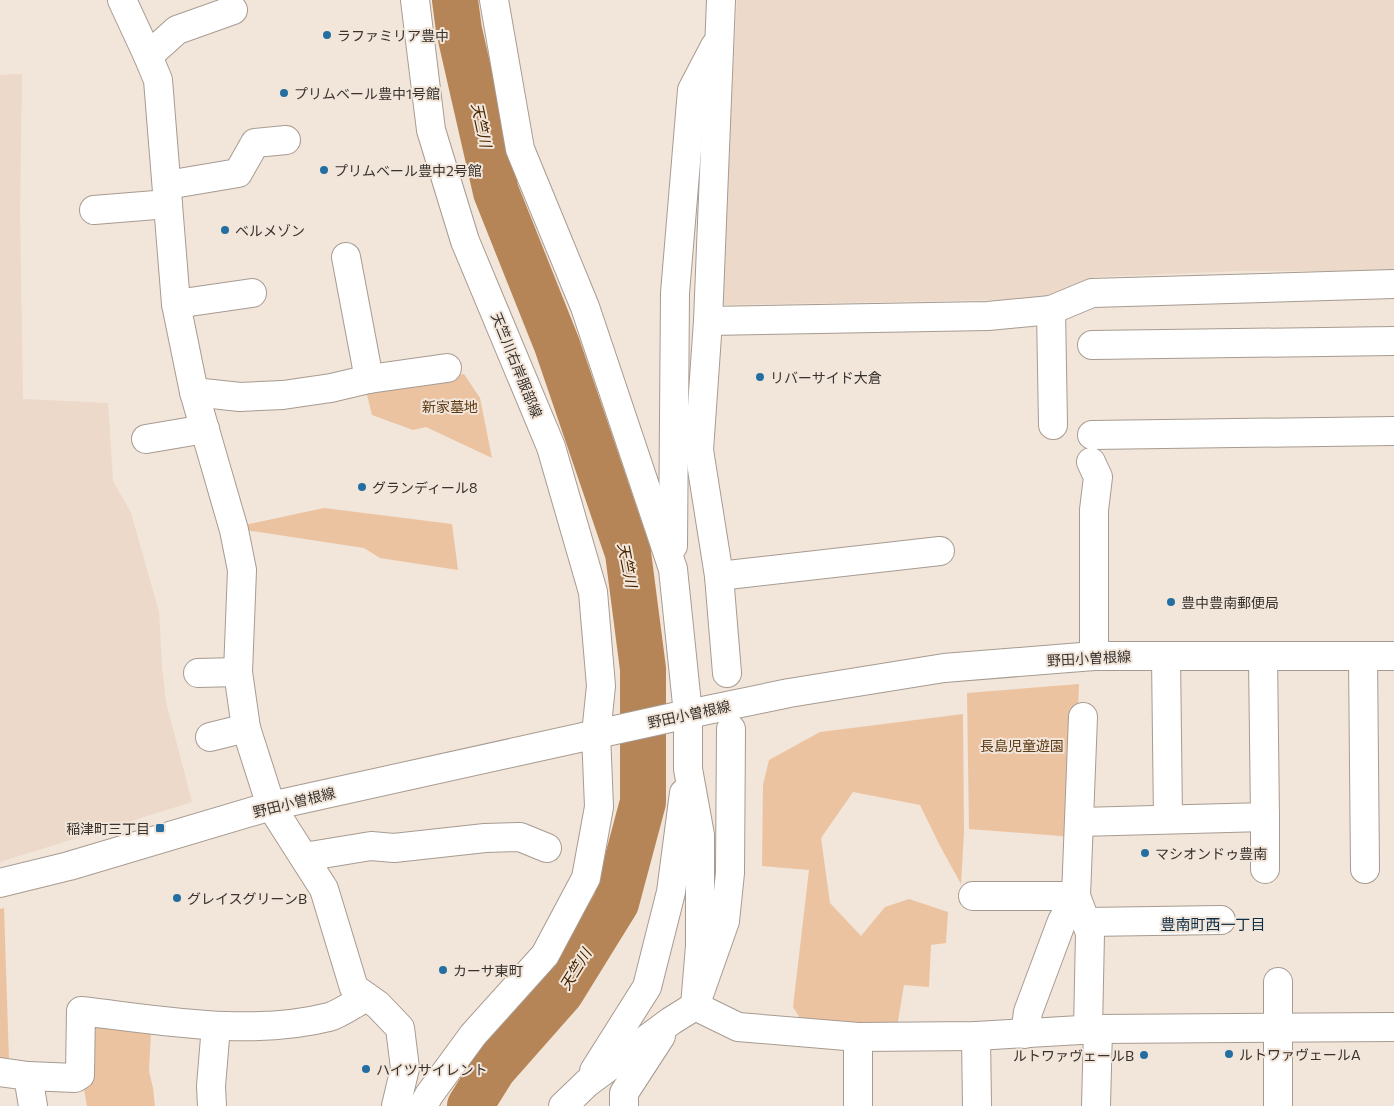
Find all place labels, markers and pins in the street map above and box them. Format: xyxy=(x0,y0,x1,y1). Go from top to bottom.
place label: ラファミリア豊中 xyxy=(337,27,449,44)
marker: ラファミリア豊中 xyxy=(321,29,333,41)
place label: プリムベール豊中1号館 xyxy=(294,85,440,102)
marker: プリムベール豊中1号館 xyxy=(278,87,290,99)
place label: プリムベール豊中2号館 xyxy=(334,162,482,179)
marker: プリムベール豊中2号館 xyxy=(318,164,330,176)
place label: ベルメゾン xyxy=(235,222,305,239)
marker: ベルメゾン xyxy=(219,224,231,236)
place label: リバーサイド大倉 xyxy=(770,369,882,386)
marker: リバーサイド大倉 xyxy=(754,371,766,383)
place label: グランディール8 xyxy=(372,479,478,496)
marker: グランディール8 xyxy=(356,481,368,493)
place label: 豊中豊南郵便局 xyxy=(1181,594,1279,611)
marker: 豊中豊南郵便局 xyxy=(1165,596,1177,608)
place label: 稲津町三丁目 xyxy=(66,820,150,837)
marker: 稲津町三丁目 xyxy=(154,822,166,834)
place label: マシオンドゥ豊南 xyxy=(1155,845,1267,862)
marker: マシオンドゥ豊南 xyxy=(1139,847,1151,859)
place label: グレイスグリーンB xyxy=(187,890,307,907)
marker: グレイスグリーンB xyxy=(171,892,183,904)
place label: カーサ東町 xyxy=(453,962,523,979)
marker: カーサ東町 xyxy=(437,964,449,976)
place label: ルトワァヴェールA xyxy=(1239,1046,1361,1063)
place label: ルトワァヴェールB xyxy=(1013,1047,1134,1064)
marker: ルトワァヴェールA xyxy=(1223,1048,1235,1060)
marker: ルトワァヴェールB xyxy=(1138,1049,1150,1061)
place label: ハイツサイレント xyxy=(376,1061,488,1078)
marker: ハイツサイレント xyxy=(360,1063,372,1075)

